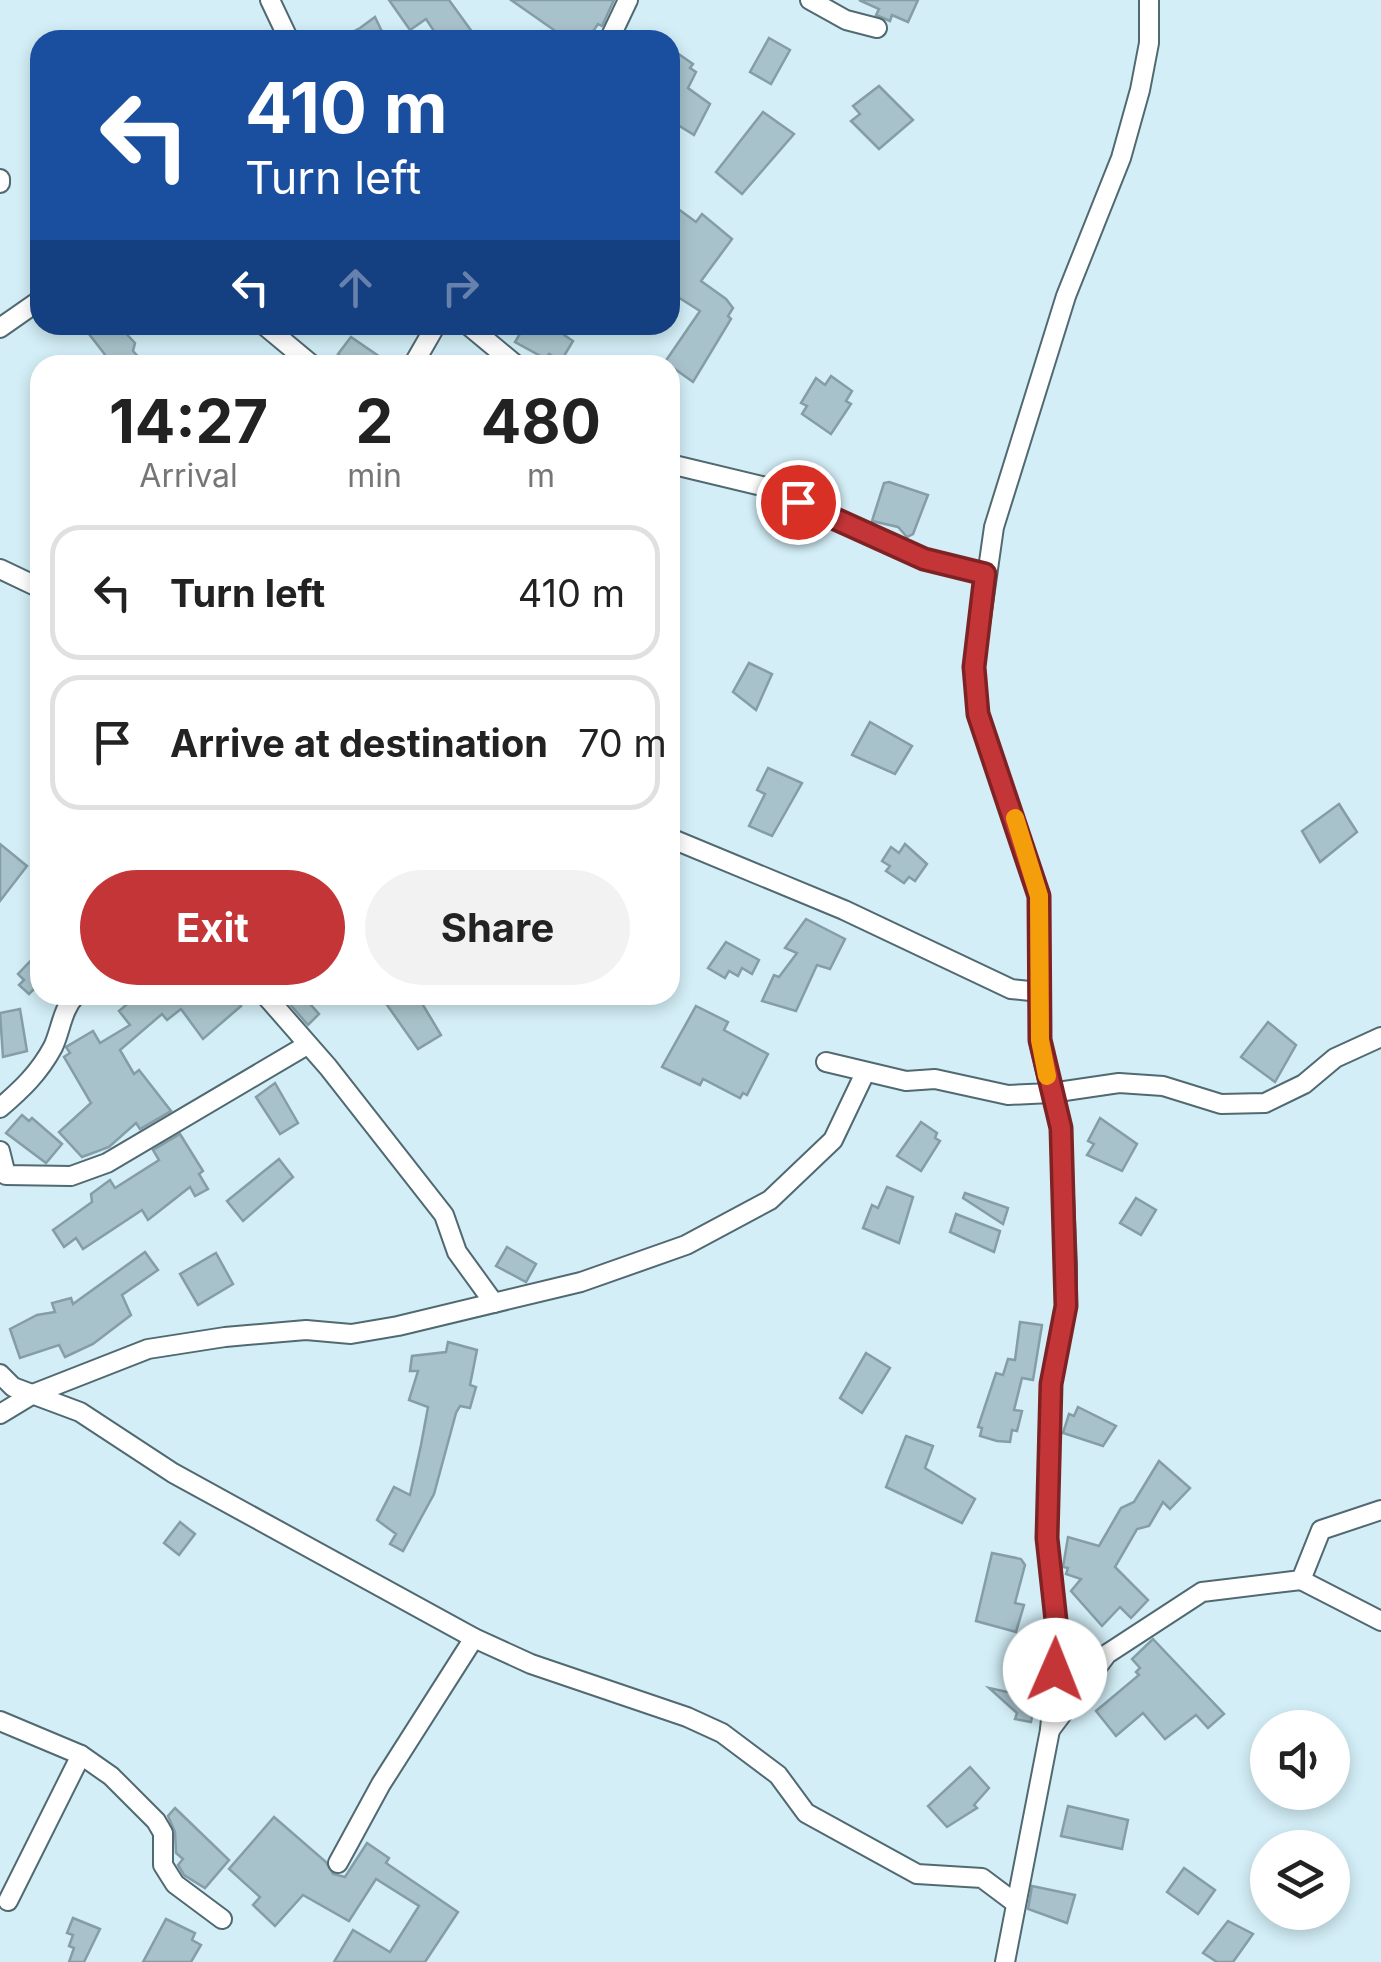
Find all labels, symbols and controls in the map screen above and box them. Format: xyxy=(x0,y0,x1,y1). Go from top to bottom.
text: 410 m xyxy=(245,65,448,150)
icon: left xyxy=(80,70,210,200)
text: Turn left xyxy=(245,150,421,205)
icon: left xyxy=(223,260,278,315)
icon: ahead xyxy=(328,260,383,315)
icon: right xyxy=(433,260,488,315)
text: 14:27 xyxy=(109,385,268,457)
text: 2 xyxy=(356,385,393,457)
text: 480 xyxy=(481,385,601,457)
text: Arrival xyxy=(139,456,238,495)
text: min xyxy=(347,456,402,495)
text: m xyxy=(527,456,555,495)
pin xyxy=(756,460,841,545)
icon: arrive xyxy=(771,475,826,530)
icon: left xyxy=(85,565,140,620)
text: Turn left xyxy=(170,570,325,616)
text: 410 m xyxy=(518,570,625,616)
icon: arrive xyxy=(85,715,140,770)
text: Arrive at destination xyxy=(170,720,548,766)
text: 70 m xyxy=(578,720,667,766)
button: Exit xyxy=(80,870,345,985)
button: Share xyxy=(365,870,630,985)
position arrow xyxy=(1003,1618,1107,1722)
map controls xyxy=(1250,1710,1350,1930)
button: sound xyxy=(1250,1710,1350,1810)
button: layers xyxy=(1250,1830,1350,1930)

